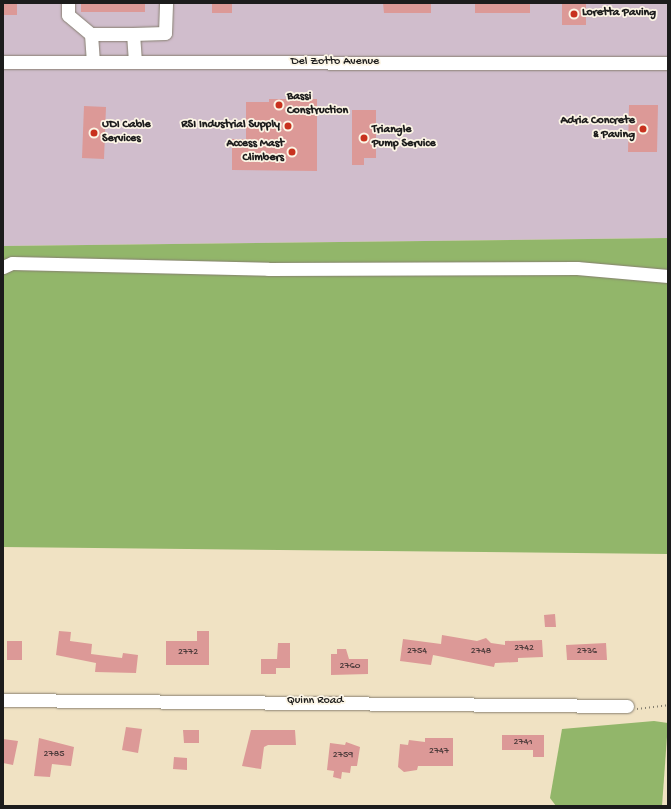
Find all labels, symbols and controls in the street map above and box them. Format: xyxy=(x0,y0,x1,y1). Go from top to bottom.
place label: Loretta Paving xyxy=(582,7,656,21)
marker: Loretta Paving xyxy=(569,9,579,19)
street label: Del Zotto Avenue xyxy=(291,56,379,70)
place label: Bassi Construction xyxy=(287,91,348,119)
marker: Bassi Construction xyxy=(274,100,284,110)
place label: Adria Concrete & Paving xyxy=(560,115,635,143)
place label: UDI Cable Services xyxy=(102,119,151,147)
place label: RSI Industrial Supply xyxy=(181,119,280,133)
marker: RSI Industrial Supply xyxy=(283,121,293,131)
place label: Triangle Pump Service xyxy=(372,124,436,152)
marker: Adria Concrete & Paving xyxy=(638,124,648,134)
marker: UDI Cable Services xyxy=(89,128,99,138)
marker: Triangle Pump Service xyxy=(359,133,369,143)
place label: Access Mast Climbers xyxy=(227,138,284,166)
marker: Access Mast Climbers xyxy=(287,147,297,157)
house number: 2742 xyxy=(514,643,534,655)
house number: 2754 xyxy=(407,646,427,658)
house number: 2748 xyxy=(471,646,491,658)
house number: 2736 xyxy=(577,646,597,658)
house number: 2772 xyxy=(178,647,198,659)
house number: 2760 xyxy=(340,661,360,673)
street label: Quinn Road xyxy=(287,695,343,709)
house number: 2741 xyxy=(514,737,532,749)
house number: 2747 xyxy=(429,746,449,758)
house number: 2785 xyxy=(44,749,64,761)
house number: 2759 xyxy=(333,750,353,762)

